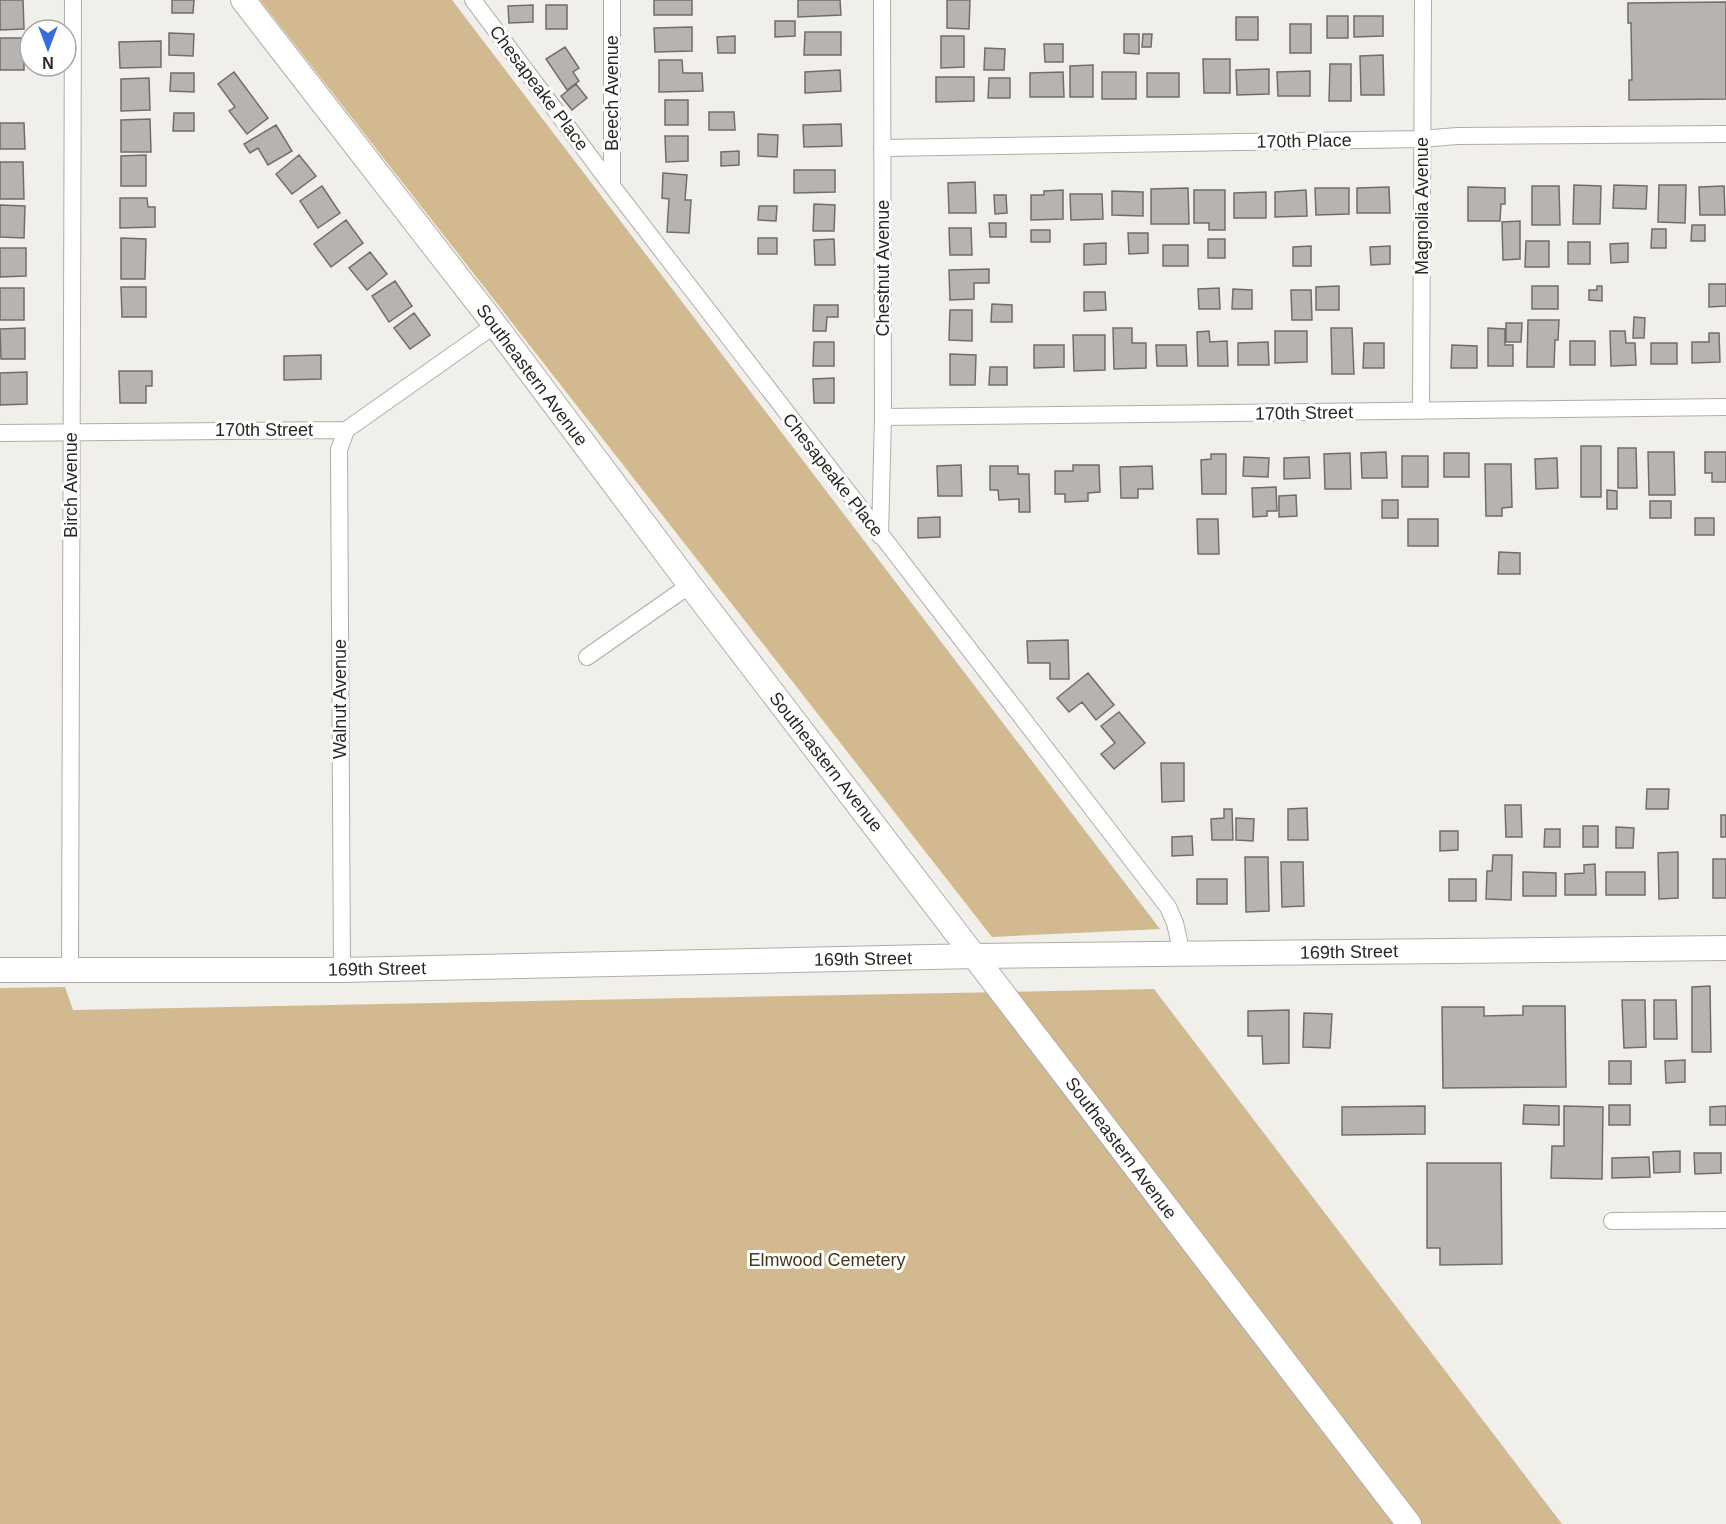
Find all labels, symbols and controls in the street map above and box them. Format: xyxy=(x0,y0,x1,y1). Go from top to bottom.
north arrow xyxy=(18,18,78,78)
street label: Chesapeake Place xyxy=(486,22,592,154)
street label: Beech Avenue xyxy=(602,35,622,151)
text: N xyxy=(42,54,54,71)
street label: 170th Place xyxy=(1256,130,1352,152)
street label: Magnolia Avenue xyxy=(1412,137,1432,275)
street label: Chestnut Avenue xyxy=(873,200,893,336)
street label: Southeastern Avenue xyxy=(472,300,592,450)
street label: 170th Street xyxy=(1255,402,1353,424)
street label: Chesapeake Place xyxy=(779,409,887,541)
street label: 170th Street xyxy=(215,420,313,440)
street label: Birch Avenue xyxy=(61,432,81,538)
street label: Walnut Avenue xyxy=(330,639,350,759)
street label: Southeastern Avenue xyxy=(765,688,887,836)
street label: 169th Street xyxy=(1300,941,1398,963)
street label: 169th Street xyxy=(814,948,912,970)
street label: 169th Street xyxy=(328,958,426,980)
street label: Southeastern Avenue xyxy=(1061,1073,1181,1223)
park label: Elmwood Cemetery xyxy=(748,1250,906,1270)

